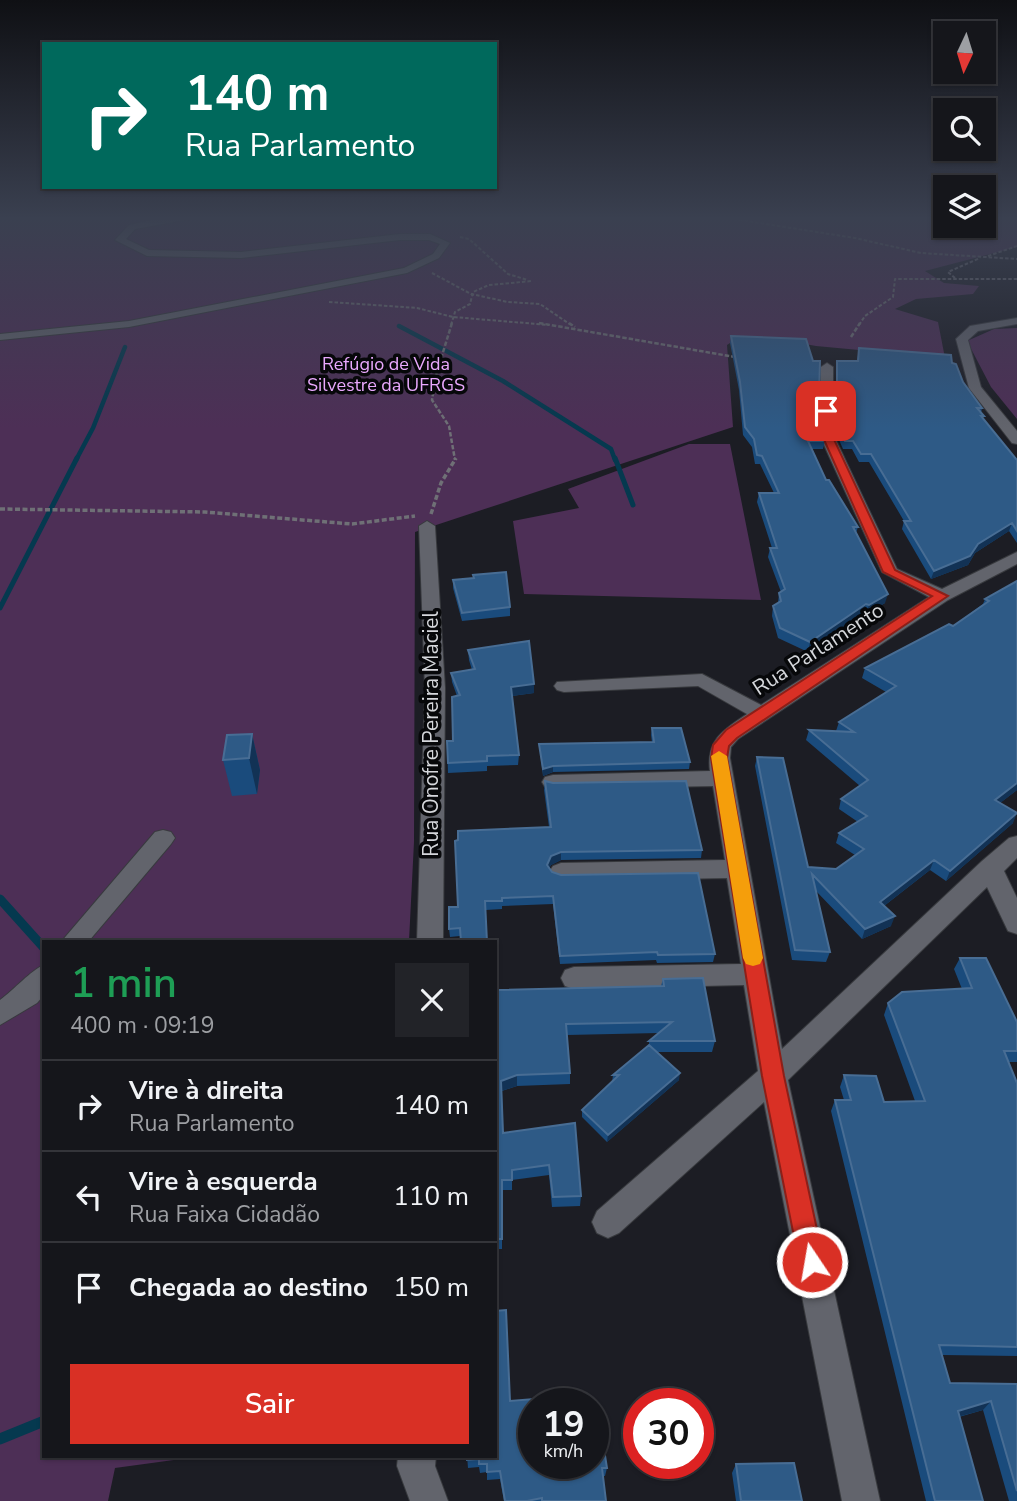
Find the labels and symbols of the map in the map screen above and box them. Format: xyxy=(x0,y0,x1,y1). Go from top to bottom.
north arrow xyxy=(933,21,996,84)
park label: Refúgio de Vida Silvestre da UFRGS xyxy=(307,352,465,397)
pin xyxy=(796,381,856,441)
street label: Rua Parlamento xyxy=(747,596,889,702)
street label: Rua Onofre Pereira Maciel xyxy=(417,611,445,857)
position arrow xyxy=(775,1225,849,1299)
speed limit sign: 30 xyxy=(623,1388,714,1479)

